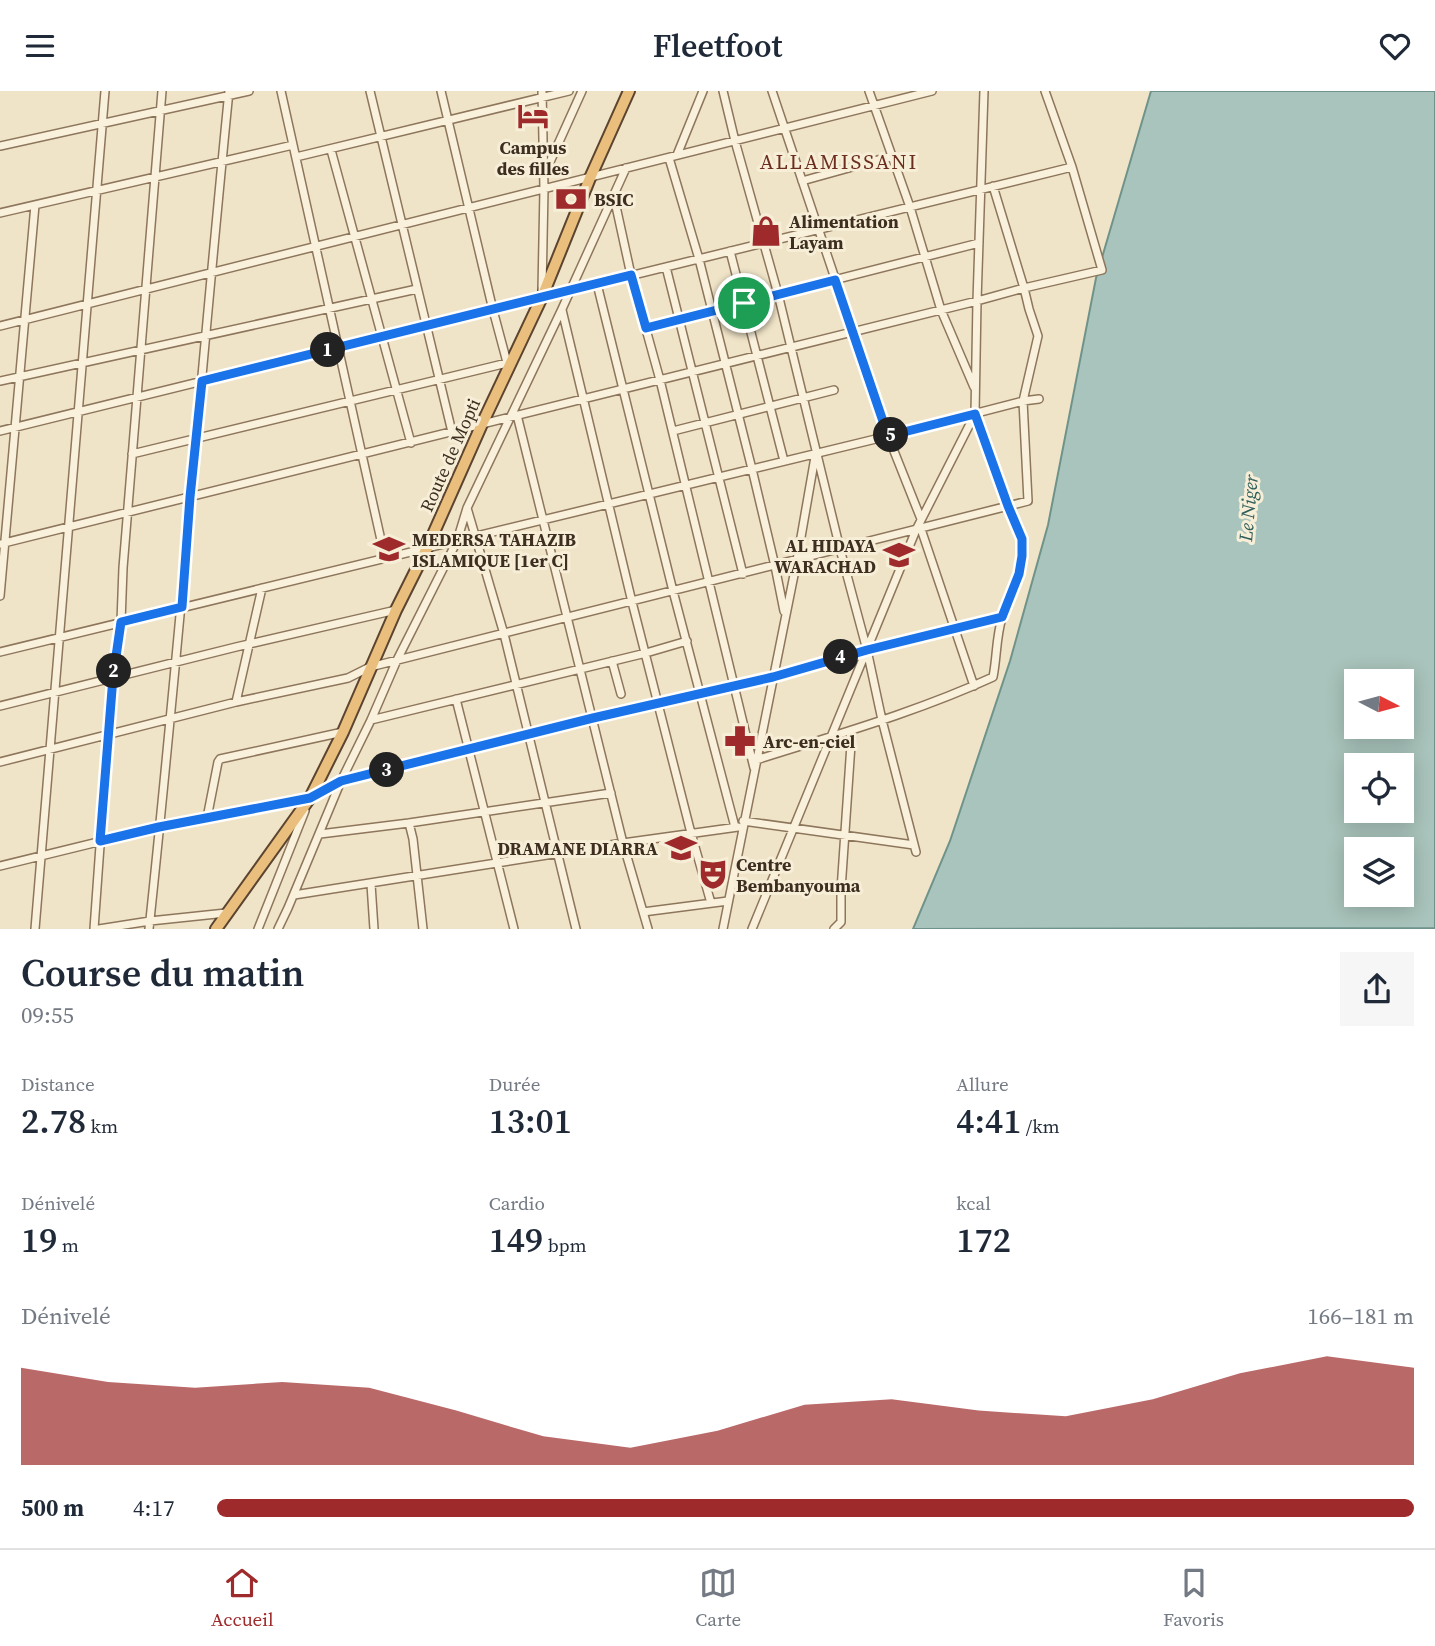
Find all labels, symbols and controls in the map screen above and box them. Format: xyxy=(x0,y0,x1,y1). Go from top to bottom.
text: Fleetfoot xyxy=(653,24,782,68)
icon: menu xyxy=(21,27,59,65)
icon: heart xyxy=(1376,27,1414,65)
hotel icon: Campus des filles xyxy=(516,99,550,133)
place label: Campus des filles xyxy=(497,135,569,181)
district label: ALLAMISSANI xyxy=(760,147,918,176)
bank icon: BSIC xyxy=(554,182,588,216)
place label: BSIC xyxy=(594,187,633,212)
place label: Alimentation Layam xyxy=(789,209,899,255)
shop icon: Alimentation Layam xyxy=(749,214,783,248)
pin xyxy=(714,273,774,333)
icon: arrive xyxy=(725,284,763,322)
pin: 1 xyxy=(310,333,346,367)
text: 1 xyxy=(322,336,333,362)
street label: Route de Mopti xyxy=(414,394,486,516)
pin: 5 xyxy=(874,417,908,453)
text: 5 xyxy=(885,421,896,447)
water label: Le Niger xyxy=(1232,472,1264,543)
place label: MEDERSA TAHAZIB ISLAMIQUE [1er C] xyxy=(412,527,576,573)
school or university icon: MEDERSA TAHAZIB ISLAMIQUE [1er C] xyxy=(372,532,406,566)
place label: AL HIDAYA WARACHAD xyxy=(774,533,876,579)
school or university icon: AL HIDAYA WARACHAD xyxy=(882,538,916,572)
pin: 4 xyxy=(824,639,858,675)
text: 4 xyxy=(835,643,846,669)
pin: 2 xyxy=(96,653,132,689)
text: 2 xyxy=(108,657,119,683)
north arrow xyxy=(1344,669,1414,739)
map controls xyxy=(1344,669,1414,907)
pharmacy icon: Arc-en-ciel xyxy=(723,724,757,758)
place label: Arc-en-ciel xyxy=(763,729,855,754)
pin: 3 xyxy=(370,753,404,787)
button: locate xyxy=(1344,753,1414,823)
text: 3 xyxy=(381,756,392,782)
school or university icon: DRAMANE DIARRA xyxy=(664,831,698,865)
place label: DRAMANE DIARRA xyxy=(497,836,658,861)
button: layers xyxy=(1344,837,1414,907)
place label: Centre Bembanyouma xyxy=(736,852,861,898)
theatre icon: Centre Bembanyouma xyxy=(696,857,730,891)
text: Course du matin xyxy=(21,947,304,999)
button: share xyxy=(1340,952,1414,1026)
text: 09:55 xyxy=(21,999,74,1031)
text: Distance xyxy=(21,1071,95,1097)
text: Durée xyxy=(489,1071,540,1097)
text: Allure xyxy=(956,1071,1009,1097)
text: 2.78 xyxy=(21,1097,86,1145)
text: 13:01 xyxy=(489,1097,572,1145)
text: 4:41 xyxy=(956,1097,1021,1145)
text: km xyxy=(86,1113,118,1139)
text: /km xyxy=(1021,1113,1060,1139)
text: Dénivelé xyxy=(21,1190,95,1216)
text: Cardio xyxy=(489,1190,545,1216)
text: kcal xyxy=(956,1190,991,1216)
text: 19 xyxy=(21,1216,57,1264)
text: 149 xyxy=(489,1216,543,1264)
text: 172 xyxy=(956,1216,1011,1264)
text: m xyxy=(57,1232,79,1258)
text: bpm xyxy=(543,1232,587,1258)
text: Dénivelé xyxy=(21,1300,111,1332)
text: 166–181 m xyxy=(1307,1300,1414,1332)
text: 500 m xyxy=(21,1492,84,1524)
text: 4:17 xyxy=(133,1492,174,1524)
tab: Accueil xyxy=(211,1564,274,1632)
tab: Carte xyxy=(695,1564,741,1632)
tab: Favoris xyxy=(1163,1564,1224,1632)

